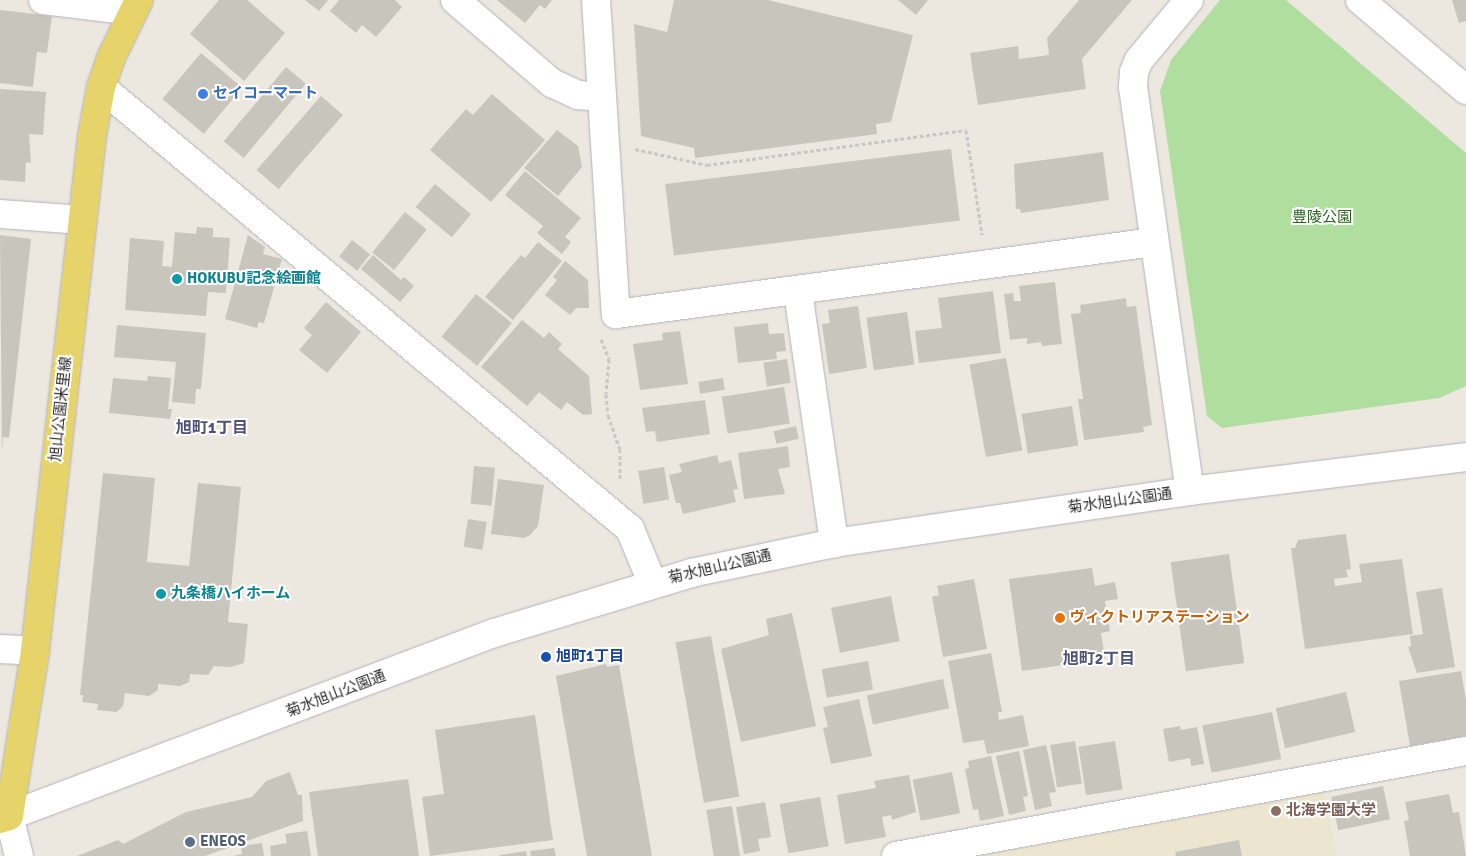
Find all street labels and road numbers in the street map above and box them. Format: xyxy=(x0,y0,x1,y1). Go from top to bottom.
street label: 旭山公園米里線 xyxy=(47,356,75,462)
street label: 菊水旭山公園通 xyxy=(1067,485,1173,517)
street label: 菊水旭山公園通 xyxy=(667,546,773,588)
street label: 菊水旭山公園通 xyxy=(284,667,388,721)

